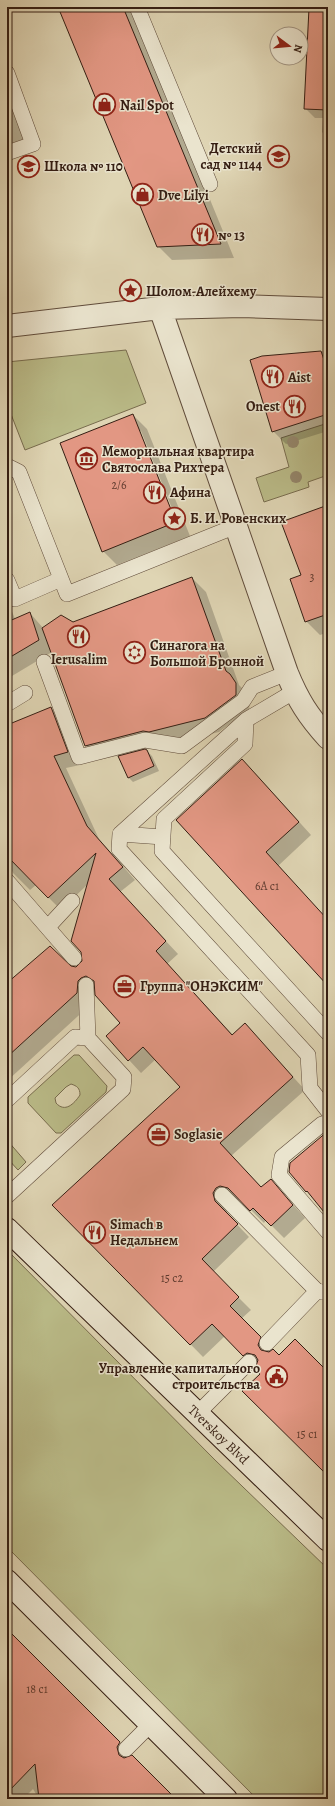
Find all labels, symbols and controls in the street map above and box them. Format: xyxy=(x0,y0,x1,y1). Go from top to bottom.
north arrow xyxy=(269,26,309,66)
text: N xyxy=(290,43,306,55)
shop icon: Nail Spot xyxy=(91,92,117,118)
place label: Nail Spot xyxy=(120,96,174,115)
place label: Детский сад № 1144 xyxy=(200,139,262,174)
school or university icon: Детский сад № 1144 xyxy=(265,143,291,169)
school or university icon: Школа № 110 xyxy=(16,153,42,179)
place label: Школа № 110 xyxy=(44,157,123,176)
shop icon: Dve Lilyi xyxy=(129,182,155,208)
place label: Dve Lilyi xyxy=(158,186,209,205)
restaurant icon: № 13 xyxy=(190,222,216,248)
place label: № 13 xyxy=(218,226,245,245)
place icon: Шолом-Алейхему xyxy=(118,278,144,304)
place label: Шолом-Алейхему xyxy=(146,282,257,301)
restaurant icon: Aist xyxy=(259,364,285,390)
place label: Aist xyxy=(287,368,311,387)
restaurant icon: Onest xyxy=(282,393,308,419)
place label: Onest xyxy=(246,397,280,416)
place label: Мемориальная квартира Святослава Рихтера xyxy=(102,442,255,477)
museum icon: Мемориальная квартира Святослава Рихтера xyxy=(74,446,100,472)
house number: 2/6 xyxy=(111,477,127,493)
restaurant icon: Афина xyxy=(142,479,168,505)
place label: Афина xyxy=(169,483,211,502)
place icon: Б. И. Ровенских xyxy=(162,505,188,531)
place label: Б. И. Ровенских xyxy=(190,509,287,528)
house number: 3 xyxy=(310,569,315,585)
restaurant icon: Ierusalim xyxy=(66,624,92,650)
place label: Синагога на Большой Бронной xyxy=(150,636,264,671)
synagogue icon: Синагога на Большой Бронной xyxy=(122,640,148,666)
place label: Ierusalim xyxy=(51,650,108,669)
house number: 6А с1 xyxy=(255,878,279,894)
office icon: Группа "ОНЭКСИМ" xyxy=(111,973,137,999)
place label: Группа "ОНЭКСИМ" xyxy=(140,977,264,996)
office icon: Soglasie xyxy=(146,1121,172,1147)
place label: Soglasie xyxy=(174,1125,223,1144)
place label: Simach в Недальнем xyxy=(110,1215,179,1250)
restaurant icon: Simach в Недальнем xyxy=(81,1219,107,1245)
house number: 15 с2 xyxy=(161,1270,184,1286)
place label: Управление капитального строительства xyxy=(99,1359,260,1394)
public building icon: Управление капитального строительства xyxy=(263,1363,289,1389)
street label: Tverskoy Blvd xyxy=(184,1400,254,1469)
house number: 15 с1 xyxy=(297,1426,317,1442)
house number: 18 с1 xyxy=(26,1681,48,1697)

